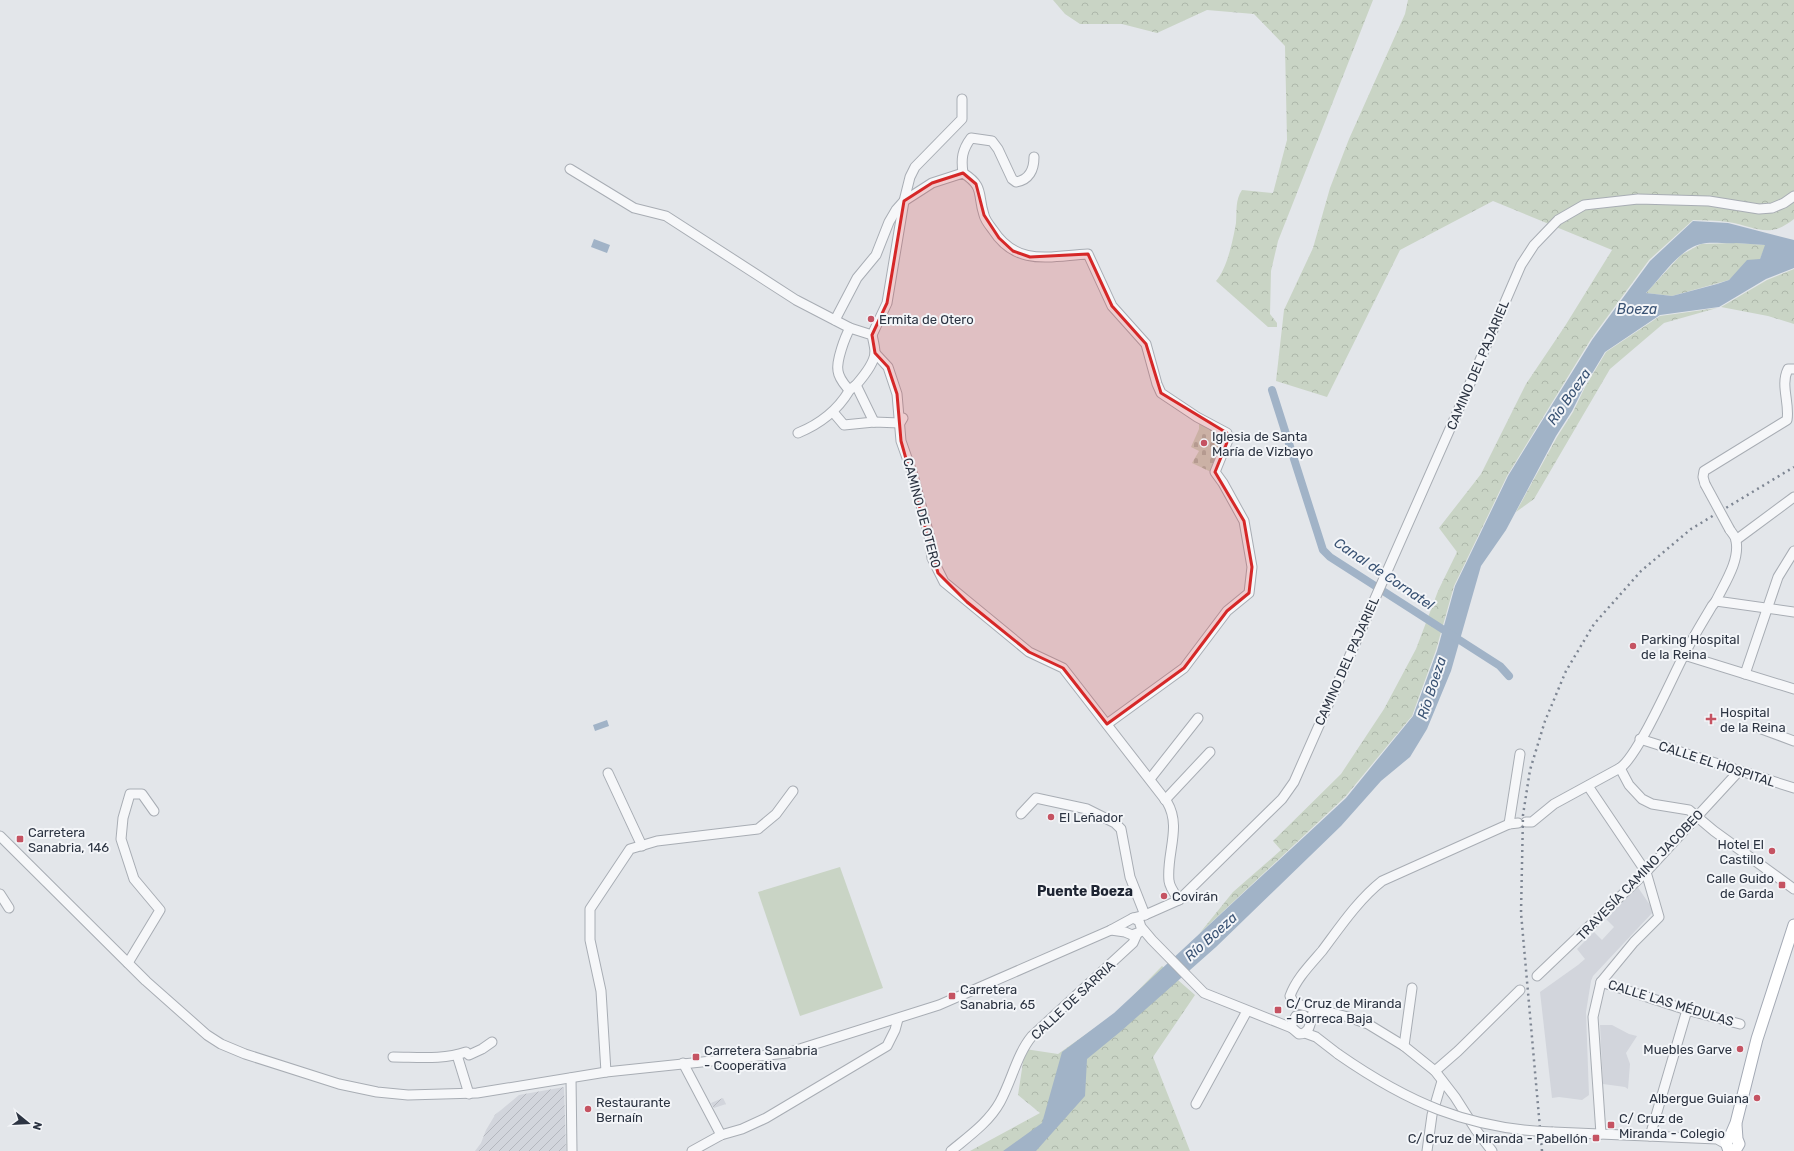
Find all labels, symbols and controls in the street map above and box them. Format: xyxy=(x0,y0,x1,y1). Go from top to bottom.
street label: CAMINO DEL PAJARIEL xyxy=(1444,297,1512,432)
water label: Boeza xyxy=(1617,301,1657,318)
place label: Ermita de Otero xyxy=(879,312,974,327)
marker: Ermita de Otero xyxy=(866,314,876,324)
water label: Río Boeza xyxy=(1544,366,1594,428)
place label: Iglesia de Santa María de Vizbayo xyxy=(1212,429,1313,459)
marker: Iglesia de Santa María de Vizbayo xyxy=(1199,438,1209,448)
street label: CAMINO DE OTERO xyxy=(900,456,944,570)
water label: Canal de Cornatel xyxy=(1331,534,1438,614)
street label: CAMINO DEL PAJARIEL xyxy=(1312,594,1383,728)
place label: Parking Hospital de la Reina xyxy=(1641,632,1740,662)
marker: Parking Hospital de la Reina xyxy=(1628,641,1638,651)
water label: Río Boeza xyxy=(1414,655,1450,721)
place label: Hospital de la Reina xyxy=(1720,705,1786,735)
marker: Hospital de la Reina xyxy=(1705,713,1717,725)
street label: CALLE EL HOSPITAL xyxy=(1657,738,1778,790)
street label: TRAVESÍA CAMINO JACOBEO xyxy=(1574,807,1706,943)
place label: El Leñador xyxy=(1059,810,1123,825)
marker: El Leñador xyxy=(1046,812,1056,822)
place label: Carretera Sanabria, 146 xyxy=(28,825,109,855)
marker: Carretera Sanabria, 146 xyxy=(15,834,25,844)
place label: Hotel El Castillo xyxy=(1718,837,1764,867)
marker: Hotel El Castillo xyxy=(1767,846,1777,856)
place label: Calle Guido de Garda xyxy=(1706,871,1774,901)
marker: Calle Guido de Garda xyxy=(1777,880,1787,890)
district label: Puente Boeza xyxy=(1037,883,1133,900)
place label: Covirán xyxy=(1172,889,1218,904)
marker: Covirán xyxy=(1159,891,1169,901)
water label: Río Boeza xyxy=(1181,909,1241,965)
street label: CALLE DE SARRIA xyxy=(1028,957,1118,1043)
street label: CALLE LAS MÉDULAS xyxy=(1606,977,1736,1029)
place label: Carretera Sanabria, 65 xyxy=(960,982,1036,1012)
marker: Carretera Sanabria, 65 xyxy=(947,991,957,1001)
place label: C/ Cruz de Miranda - Borreca Baja xyxy=(1286,996,1402,1026)
marker: C/ Cruz de Miranda - Borreca Baja xyxy=(1273,1005,1283,1015)
place label: Muebles Garve xyxy=(1643,1042,1732,1057)
place label: Carretera Sanabria - Cooperativa xyxy=(704,1043,818,1073)
marker: Muebles Garve xyxy=(1735,1044,1745,1054)
marker: Carretera Sanabria - Cooperativa xyxy=(691,1052,701,1062)
place label: Albergue Guiana xyxy=(1649,1091,1749,1107)
marker: Albergue Guiana xyxy=(1752,1093,1762,1103)
place label: Restaurante Bernaín xyxy=(596,1095,671,1125)
north arrow xyxy=(8,1103,48,1143)
marker: Restaurante Bernaín xyxy=(583,1104,593,1114)
place label: C/ Cruz de Miranda - Colegio xyxy=(1619,1111,1725,1142)
text: N xyxy=(30,1120,44,1132)
marker: C/ Cruz de Miranda - Colegio xyxy=(1606,1120,1616,1130)
place label: C/ Cruz de Miranda - Pabellón xyxy=(1408,1131,1588,1146)
marker: C/ Cruz de Miranda - Pabellón xyxy=(1591,1133,1601,1143)

